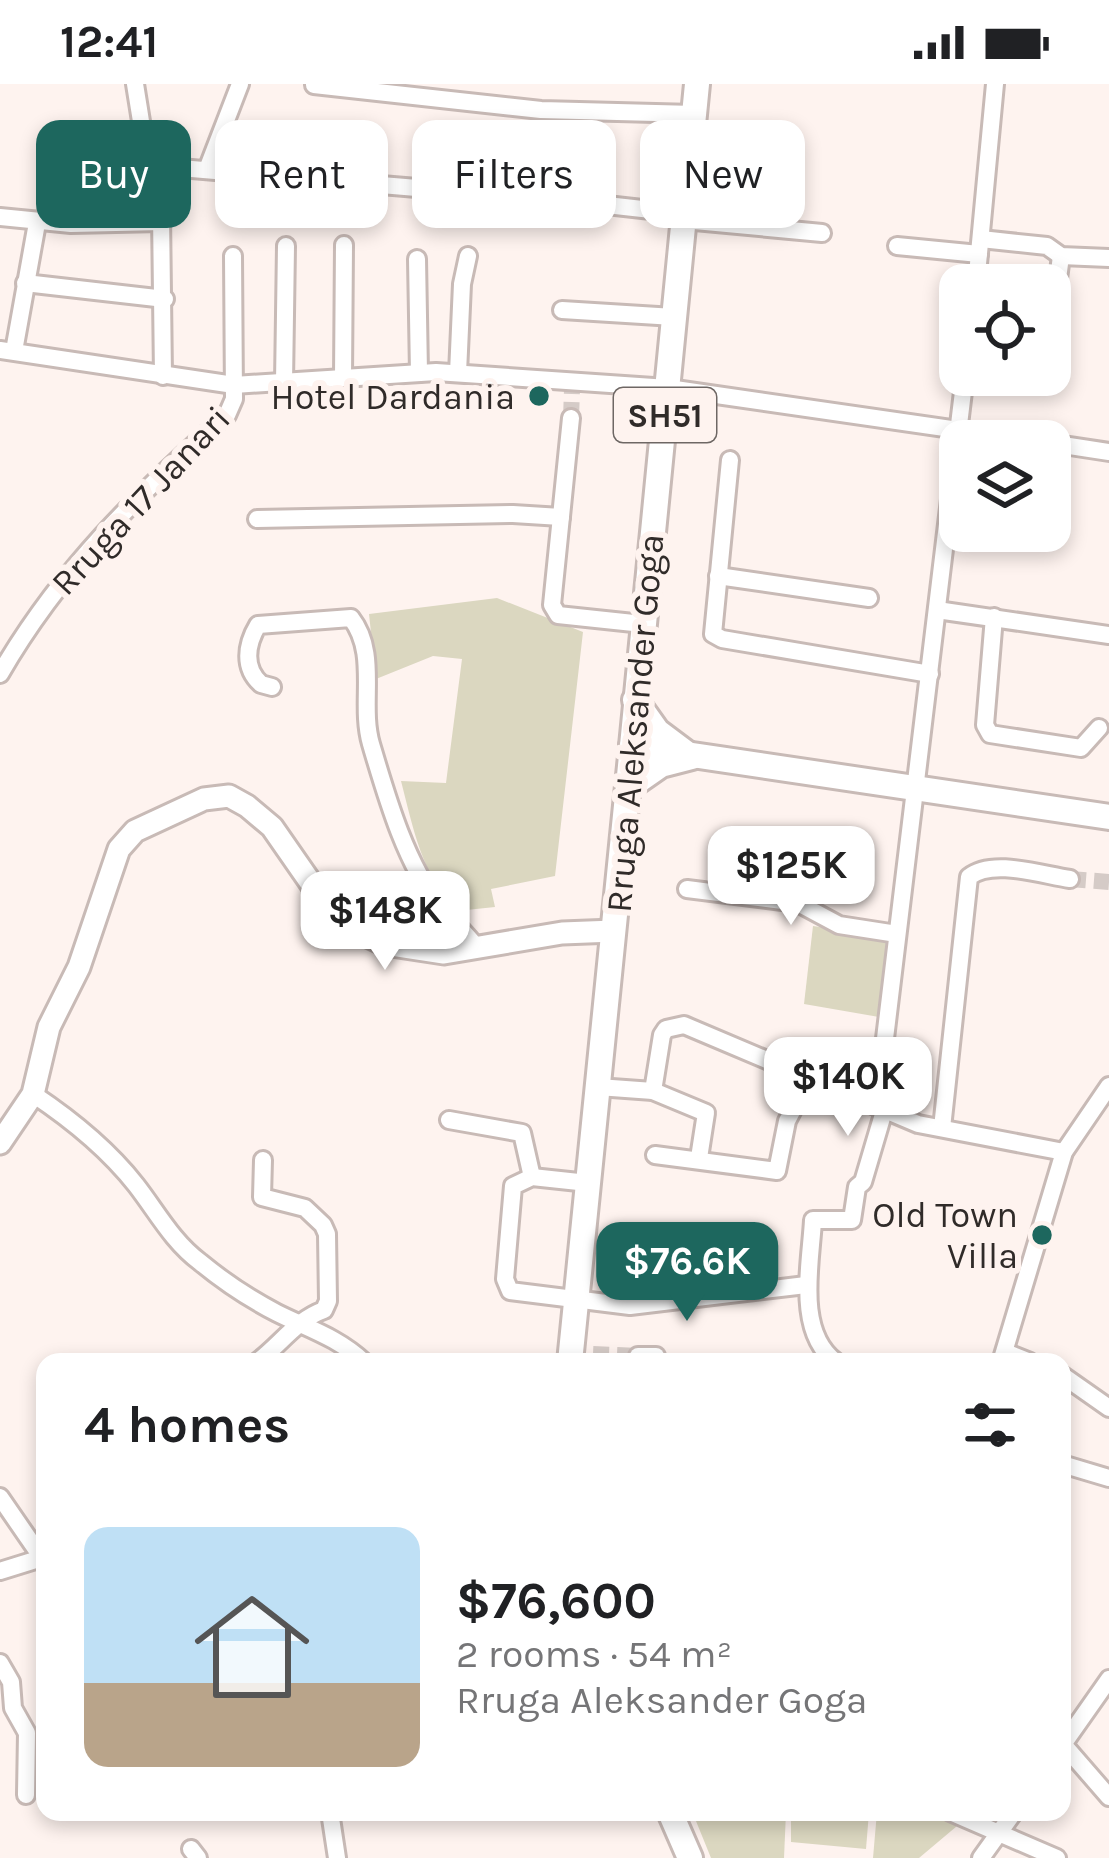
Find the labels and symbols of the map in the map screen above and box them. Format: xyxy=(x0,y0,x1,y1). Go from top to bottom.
place label: Hotel Dardania xyxy=(271,376,515,418)
marker: Hotel Dardania xyxy=(526,383,552,409)
road number: SH51 xyxy=(614,388,716,442)
street label: Rruga 17 Janari xyxy=(43,398,239,604)
street label: Rruga Aleksander Goga xyxy=(598,532,672,914)
pin: $125K xyxy=(707,826,875,928)
pin: $148K xyxy=(301,871,469,973)
pin: $140K xyxy=(764,1037,932,1139)
place label: Old Town Villa xyxy=(872,1194,1018,1277)
pin: $76.6K xyxy=(589,1222,785,1324)
marker: Old Town Villa xyxy=(1029,1222,1055,1248)

